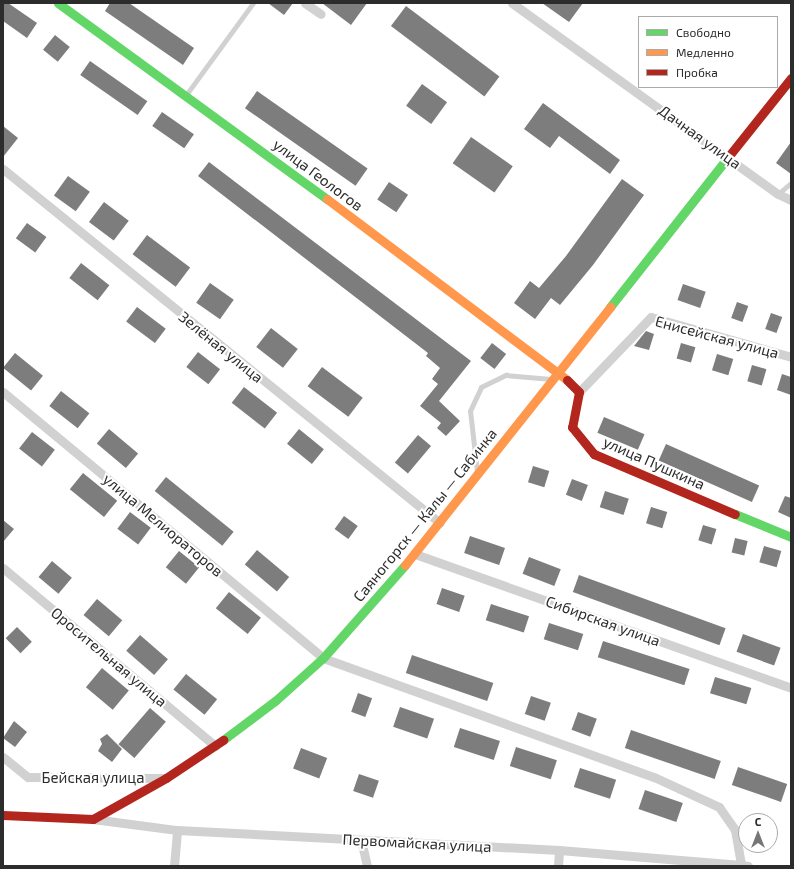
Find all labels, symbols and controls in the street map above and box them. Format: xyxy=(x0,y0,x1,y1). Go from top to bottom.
legend xyxy=(638,16,778,88)
text: Свободно xyxy=(676,25,731,39)
text: Медленно xyxy=(676,45,734,59)
text: Пробка xyxy=(676,65,718,79)
street label: Дачная улица xyxy=(655,101,745,173)
street label: улица Геологов xyxy=(270,135,366,215)
street label: Зелёная улица xyxy=(175,308,267,386)
street label: Енисейская улица xyxy=(653,312,781,362)
street label: Саяногорск — Калы — Сабинка xyxy=(349,425,501,605)
street label: улица Пушкина xyxy=(600,433,708,493)
street label: улица Мелиораторов xyxy=(99,470,227,580)
street label: Сибирская улица xyxy=(543,592,663,650)
street label: Оросительная улица xyxy=(48,603,170,711)
street label: Бейская улица xyxy=(42,769,144,787)
north arrow xyxy=(738,813,778,853)
text: С xyxy=(755,815,761,828)
street label: Первомайская улица xyxy=(342,830,492,856)

